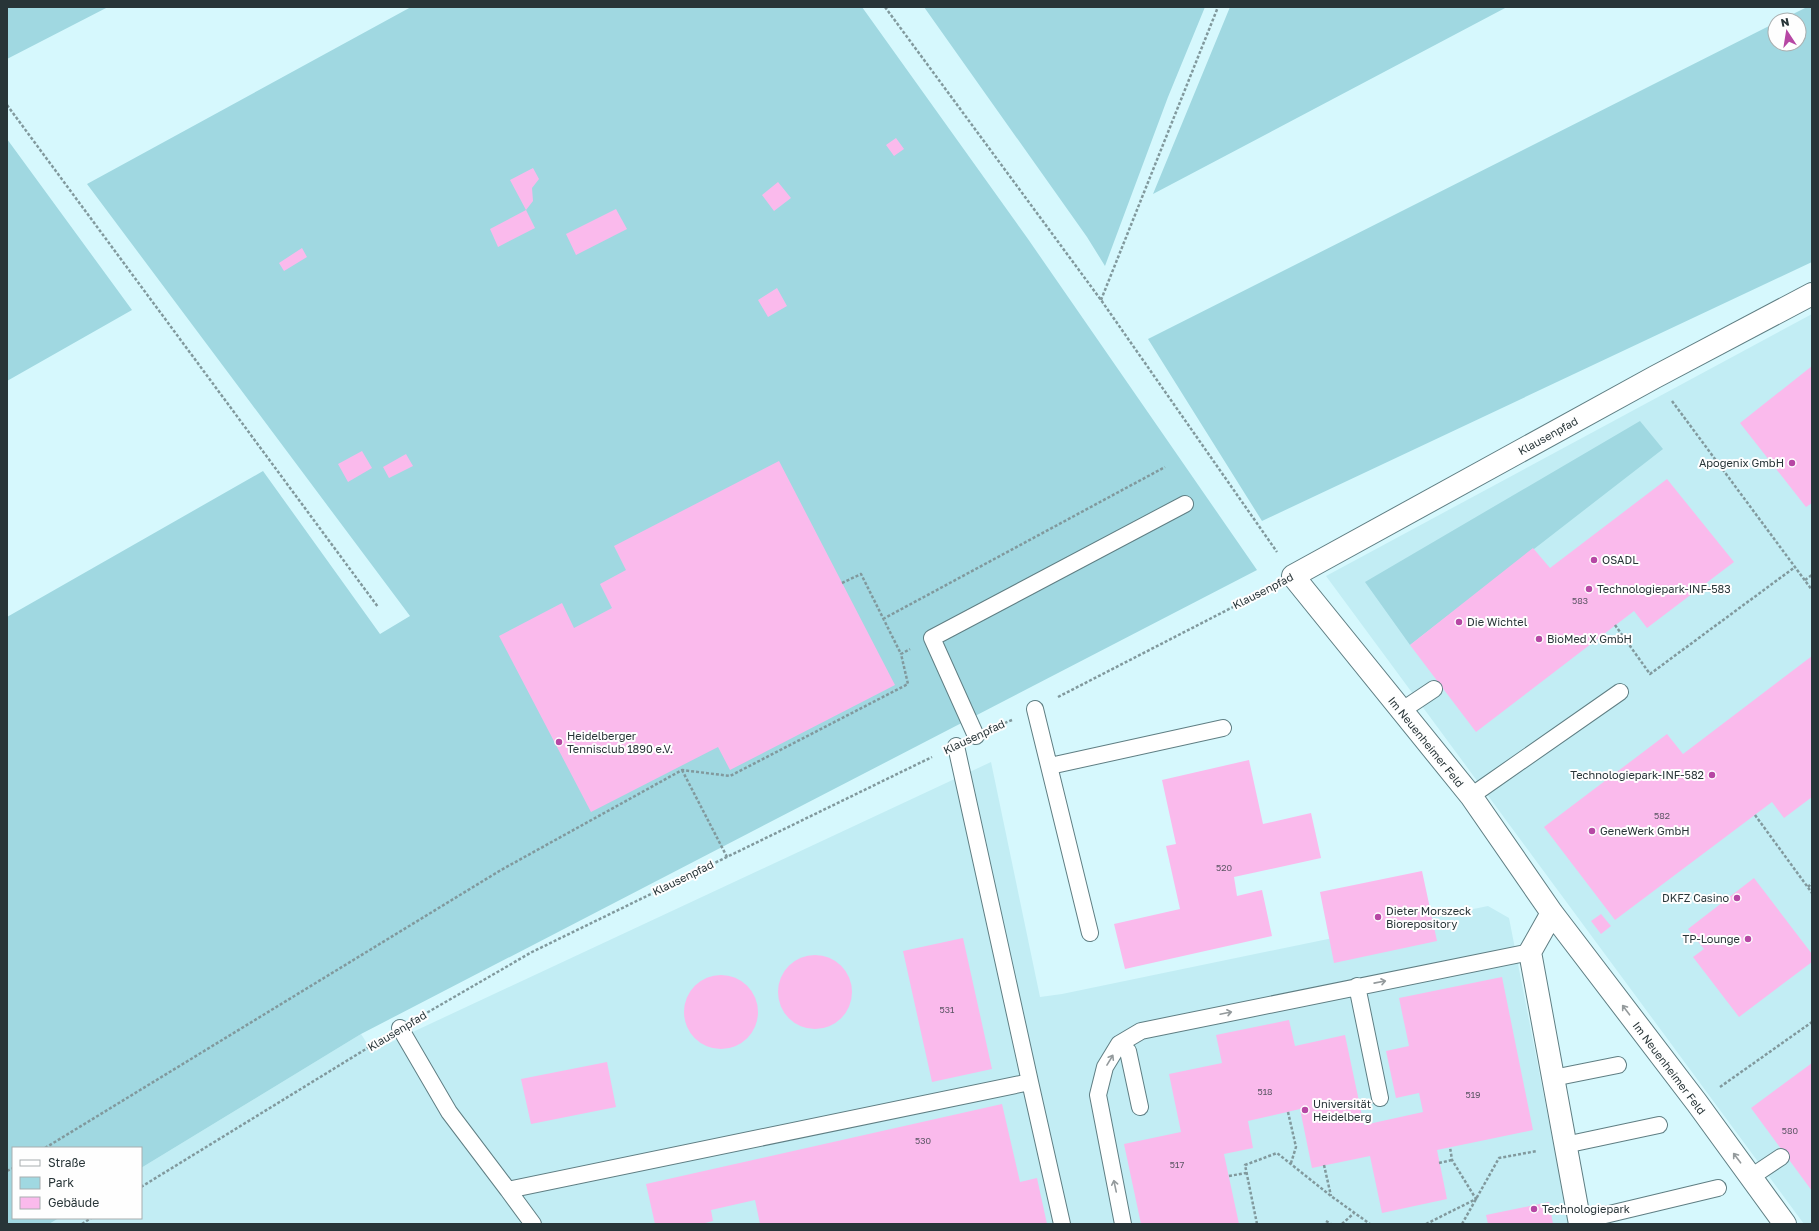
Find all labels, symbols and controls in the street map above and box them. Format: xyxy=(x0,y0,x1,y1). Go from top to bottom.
north arrow xyxy=(1767,12,1807,52)
text: N xyxy=(1779,15,1790,29)
street label: Klausenpfad xyxy=(1516,414,1580,457)
place label: Apogenix GmbH xyxy=(1699,456,1784,469)
marker: Apogenix GmbH xyxy=(1787,458,1797,468)
place label: OSADL xyxy=(1602,553,1639,566)
marker: OSADL xyxy=(1589,555,1599,565)
street label: Klausenpfad xyxy=(1230,570,1295,611)
place label: Technologiepark-INF-583 xyxy=(1597,582,1731,595)
marker: Technologiepark-INF-583 xyxy=(1584,584,1594,594)
house number: 583 xyxy=(1572,595,1588,606)
place label: Die Wichtel xyxy=(1467,615,1528,628)
marker: Die Wichtel xyxy=(1454,617,1464,627)
place label: BioMed X GmbH xyxy=(1547,632,1632,645)
marker: BioMed X GmbH xyxy=(1534,634,1544,644)
street label: Im Neuenheimer Feld xyxy=(1386,694,1467,790)
street label: Klausenpfad xyxy=(941,717,1007,756)
place label: Heidelberger Tennisclub 1890 e.V. xyxy=(567,729,673,755)
marker: Heidelberger Tennisclub 1890 e.V. xyxy=(554,737,564,747)
place label: Technologiepark-INF-582 xyxy=(1570,768,1704,781)
marker: Technologiepark-INF-582 xyxy=(1707,770,1717,780)
house number: 582 xyxy=(1654,810,1670,821)
place label: GeneWerk GmbH xyxy=(1600,824,1690,837)
marker: GeneWerk GmbH xyxy=(1587,826,1597,836)
street label: Klausenpfad xyxy=(650,857,715,898)
house number: 520 xyxy=(1216,862,1232,873)
place label: DKFZ Casino xyxy=(1662,891,1729,904)
marker: DKFZ Casino xyxy=(1732,893,1742,903)
place label: Dieter Morszeck Biorepository xyxy=(1386,904,1471,930)
marker: Dieter Morszeck Biorepository xyxy=(1373,912,1383,922)
place label: TP-Lounge xyxy=(1682,932,1740,945)
marker: TP-Lounge xyxy=(1743,934,1753,944)
one-way arrow xyxy=(1373,978,1386,986)
house number: 531 xyxy=(940,1004,955,1015)
one-way arrow xyxy=(1621,1004,1630,1015)
street label: Klausenpfad xyxy=(365,1008,428,1053)
one-way arrow xyxy=(1219,1009,1232,1017)
street label: Im Neuenheimer Feld xyxy=(1630,1019,1709,1117)
one-way arrow xyxy=(1106,1054,1114,1066)
house number: 518 xyxy=(1257,1086,1273,1097)
house number: 519 xyxy=(1465,1089,1481,1100)
place label: Universität Heidelberg xyxy=(1313,1097,1371,1123)
marker: Universität Heidelberg xyxy=(1300,1105,1310,1115)
house number: 580 xyxy=(1782,1125,1799,1136)
house number: 530 xyxy=(915,1135,931,1146)
legend xyxy=(12,1147,142,1219)
one-way arrow xyxy=(1733,1153,1742,1164)
text: Straße xyxy=(48,1155,86,1170)
house number: 517 xyxy=(1170,1159,1184,1170)
text: Park xyxy=(48,1175,74,1190)
one-way arrow xyxy=(1111,1180,1119,1193)
text: Gebäude xyxy=(48,1195,99,1210)
place label: Technologiepark xyxy=(1542,1202,1630,1215)
marker: Technologiepark xyxy=(1529,1204,1539,1214)

